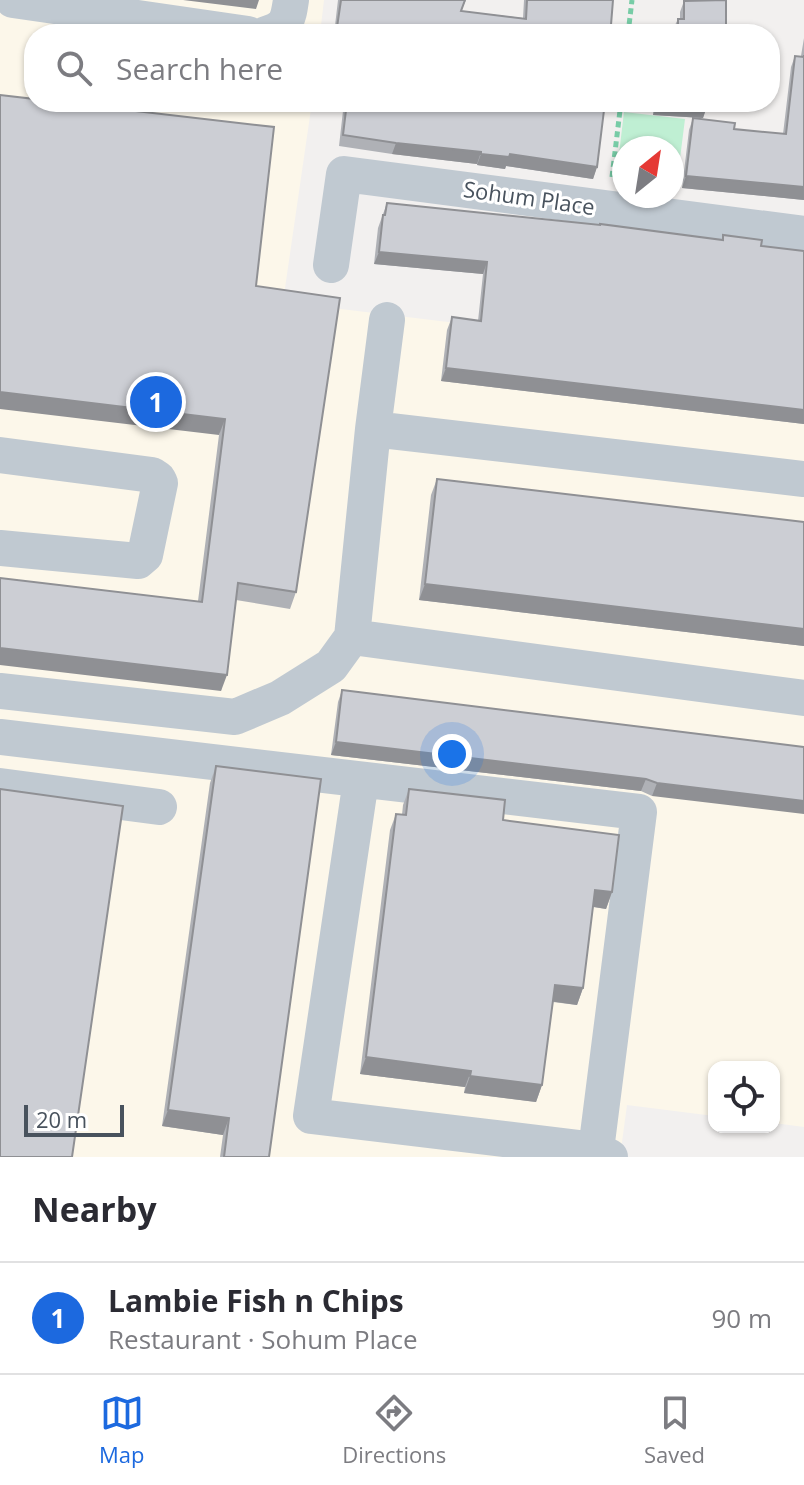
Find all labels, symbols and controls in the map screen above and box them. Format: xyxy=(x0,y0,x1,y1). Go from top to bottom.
search box xyxy=(24,24,780,112)
icon: search xyxy=(52,46,96,90)
text: Search here xyxy=(116,48,283,89)
north arrow xyxy=(612,136,684,208)
street label: Sohum Place xyxy=(462,173,597,221)
pin: 1 xyxy=(130,372,182,432)
your location xyxy=(432,734,472,774)
map controls xyxy=(708,1061,780,1133)
button: locate xyxy=(708,1061,780,1133)
scale bar xyxy=(24,1101,124,1137)
text: 20 m xyxy=(36,1104,87,1134)
text: Nearby xyxy=(32,1186,157,1232)
text: Lambie Fish n Chips xyxy=(108,1280,404,1321)
text: 1 xyxy=(51,1300,65,1336)
text: 90 m xyxy=(711,1300,772,1336)
text: Restaurant · Sohum Place xyxy=(108,1321,418,1357)
tab: Map xyxy=(99,1391,144,1469)
tab: Directions xyxy=(342,1391,446,1469)
tab: Saved xyxy=(644,1391,705,1469)

